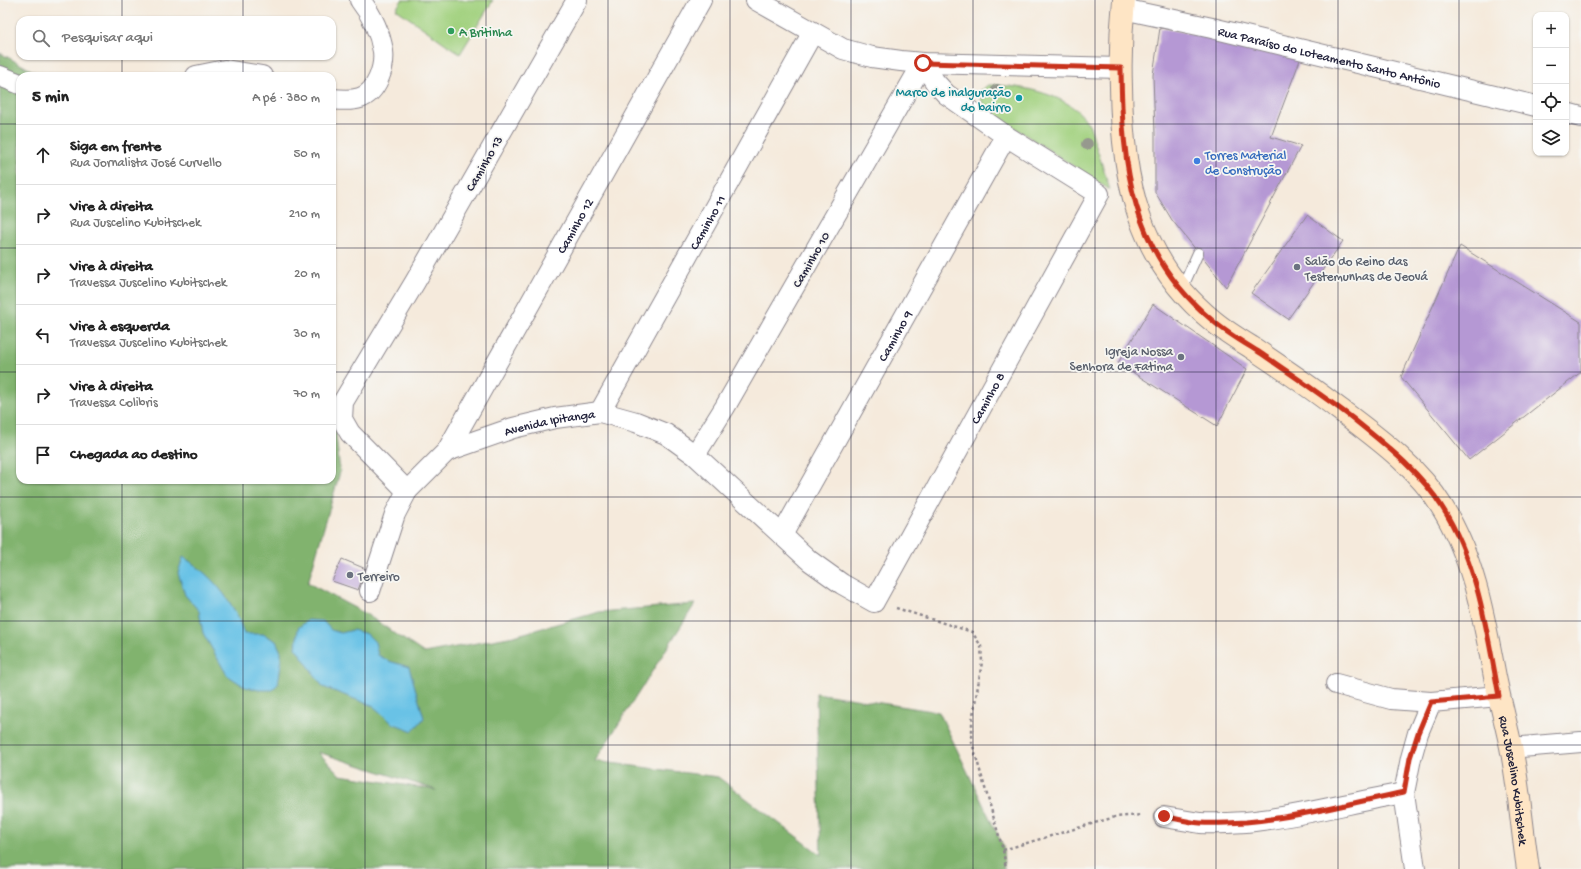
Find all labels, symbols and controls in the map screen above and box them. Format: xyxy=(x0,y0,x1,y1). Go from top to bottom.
map controls xyxy=(1533,12,1569,156)
button: + xyxy=(1533,12,1569,48)
search box xyxy=(16,16,336,60)
street label: Rua Paraíso do Loteamento Santo Antônio xyxy=(1216,25,1442,93)
marker: A Britinha xyxy=(446,26,456,36)
place label: A Britinha xyxy=(459,26,513,41)
icon: search xyxy=(30,27,52,49)
text: Pesquisar aqui xyxy=(62,29,153,47)
button: − xyxy=(1533,48,1569,84)
route start xyxy=(914,54,932,72)
button: locate xyxy=(1533,84,1569,120)
place label: Marco de inalguração do bairro xyxy=(896,86,1011,116)
text: 5 min xyxy=(32,88,69,108)
text: A pé · 380 m xyxy=(252,91,320,106)
marker: Marco de inalguração do bairro xyxy=(1014,93,1024,103)
button: layers xyxy=(1533,120,1569,156)
street label: Caminho 13 xyxy=(463,134,507,195)
text: Siga em frente xyxy=(70,138,161,156)
icon: ahead xyxy=(32,144,54,166)
text: 50 m xyxy=(293,147,320,162)
place label: Torres Material de Construção xyxy=(1204,149,1286,179)
text: Rua Jornalista José Curvello xyxy=(70,156,222,171)
marker: Torres Material de Construção xyxy=(1192,156,1202,166)
street label: Caminho 11 xyxy=(688,193,730,253)
street label: Caminho 12 xyxy=(555,196,598,257)
text: Vire à direita xyxy=(70,198,153,216)
icon: right xyxy=(32,204,54,226)
text: 210 m xyxy=(289,207,320,222)
text: Rua Juscelino Kubitschek xyxy=(70,216,201,231)
street label: Caminho 10 xyxy=(790,229,834,291)
place label: Salão do Reino das Testemunhas de Jeová xyxy=(1304,255,1429,285)
text: Vire à direita xyxy=(70,258,153,276)
marker: Salão do Reino das Testemunhas de Jeová xyxy=(1292,262,1302,272)
icon: right xyxy=(32,264,54,286)
text: 20 m xyxy=(294,267,320,282)
text: Travessa Juscelino Kubitschek xyxy=(70,276,227,291)
street label: Caminho 9 xyxy=(876,308,917,365)
text: Vire à esquerda xyxy=(70,318,170,336)
icon: left xyxy=(32,324,54,346)
text: 30 m xyxy=(294,327,320,342)
text: Travessa Juscelino Kubitschek xyxy=(70,336,227,351)
place label: Igreja Nossa Senhora de Fatima xyxy=(1070,345,1174,375)
marker: Igreja Nossa Senhora de Fatima xyxy=(1176,352,1186,362)
street label: Caminho 8 xyxy=(969,371,1009,427)
text: Vire à direita xyxy=(70,378,153,396)
icon: right xyxy=(32,384,54,406)
text: 70 m xyxy=(294,387,320,402)
text: Travessa Colibris xyxy=(70,396,158,411)
street label: Avenida Ipitanga xyxy=(502,408,597,441)
icon: arrive xyxy=(32,444,54,466)
text: Chegada ao destino xyxy=(70,446,197,464)
marker: Terreiro xyxy=(345,570,355,580)
place label: Terreiro xyxy=(357,570,400,585)
street label: Rua Juscelino Kubitschek xyxy=(1494,715,1530,847)
route end xyxy=(1155,807,1173,825)

